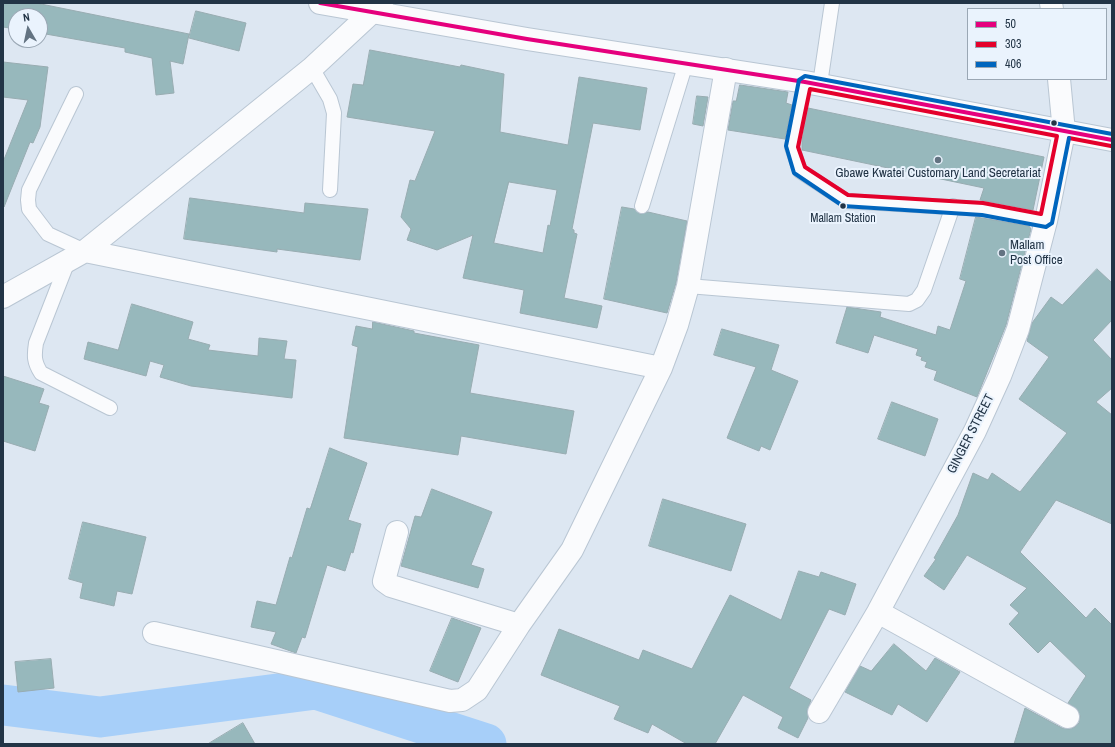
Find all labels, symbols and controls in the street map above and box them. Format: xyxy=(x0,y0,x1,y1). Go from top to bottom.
north arrow xyxy=(8,8,48,48)
legend xyxy=(967,8,1107,80)
text: N xyxy=(22,10,31,25)
text: 50 xyxy=(1005,16,1016,32)
text: 303 xyxy=(1005,36,1021,52)
text: 406 xyxy=(1005,56,1021,72)
unlabelled marker xyxy=(1049,118,1059,128)
marker: Gbawe Kwatei Customary Land Secretariat xyxy=(933,155,943,165)
place label: Gbawe Kwatei Customary Land Secretariat xyxy=(835,166,1041,182)
marker: Mallam Station xyxy=(838,201,848,211)
place label: Mallam Station xyxy=(810,212,876,226)
place label: Mallam Post Office xyxy=(1010,238,1063,269)
marker: Mallam Post Office xyxy=(997,248,1007,258)
street label: GINGER STREET xyxy=(944,392,998,476)

